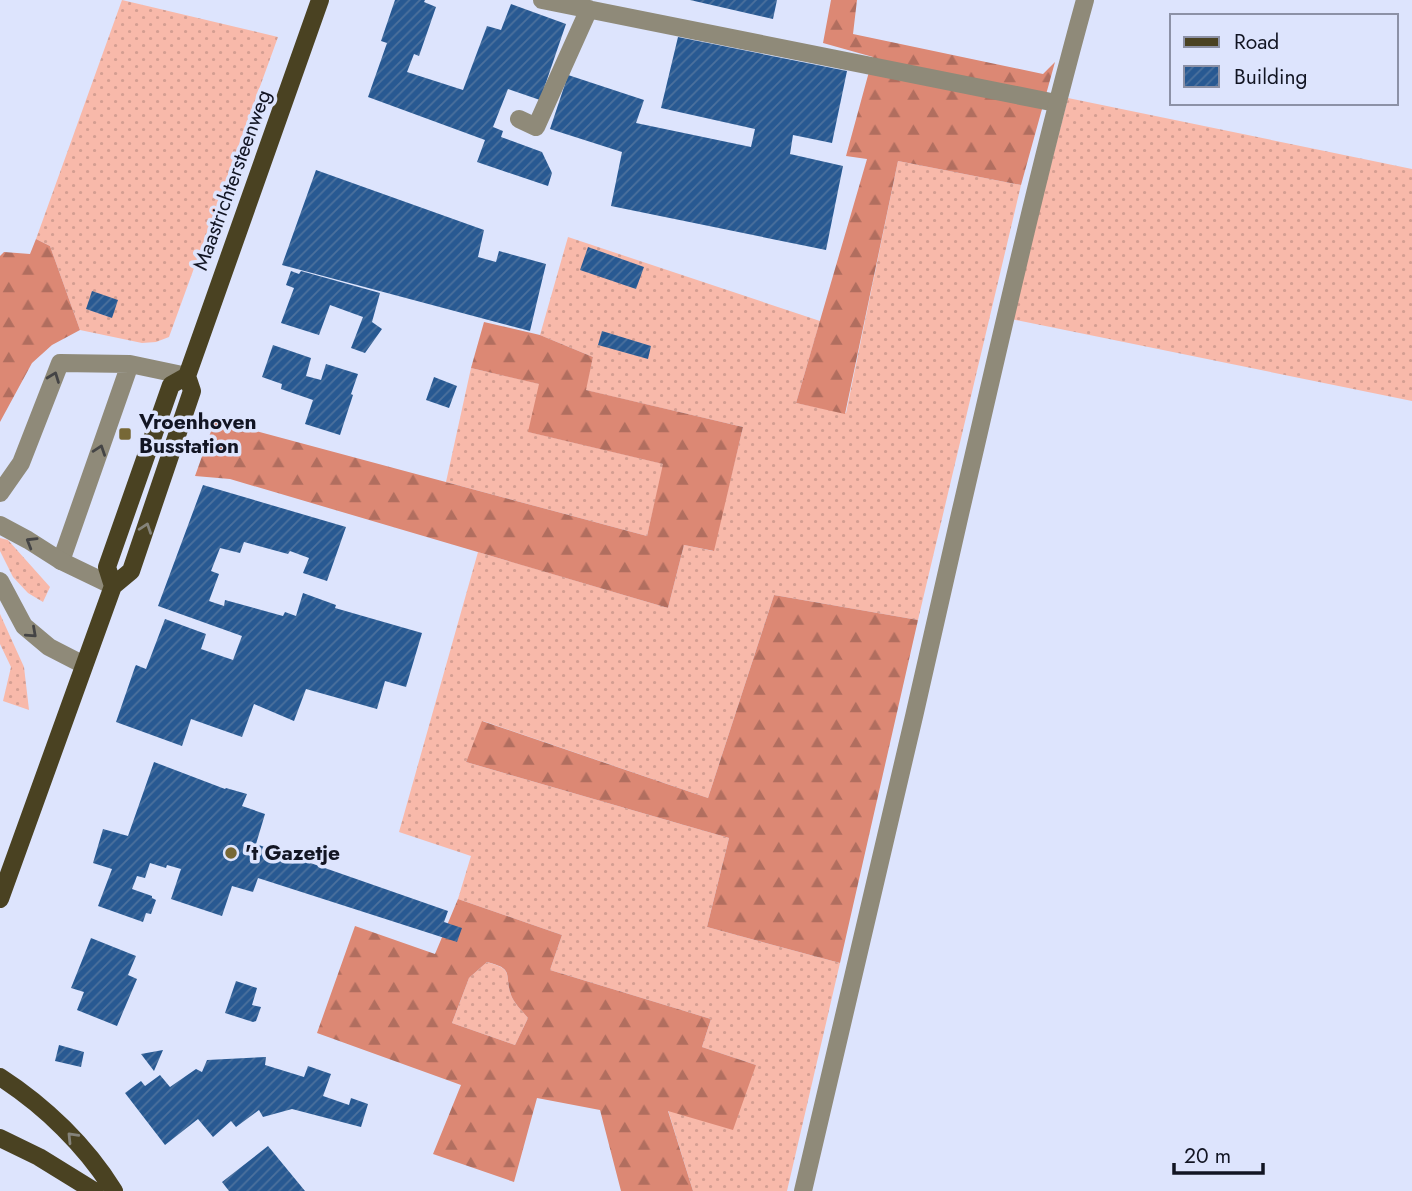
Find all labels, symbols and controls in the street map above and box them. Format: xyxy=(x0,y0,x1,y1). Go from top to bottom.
legend xyxy=(1170,14,1398,105)
text: Road xyxy=(1234,27,1279,57)
text: Building xyxy=(1234,62,1307,92)
street label: Maastrichtersteenweg xyxy=(185,85,279,275)
one-way arrow xyxy=(46,372,60,384)
place label: Vroenhoven Busstation xyxy=(138,407,257,461)
marker: Vroenhoven Busstation xyxy=(117,426,133,442)
one-way arrow xyxy=(91,445,105,457)
one-way arrow xyxy=(138,523,152,535)
one-way arrow xyxy=(25,537,38,550)
one-way arrow xyxy=(24,625,37,637)
place label: 't Gazetje xyxy=(245,838,340,868)
marker: 't Gazetje xyxy=(223,845,239,861)
scale bar xyxy=(1174,1132,1263,1176)
one-way arrow xyxy=(68,1133,80,1146)
text: 20 m xyxy=(1184,1141,1231,1171)

